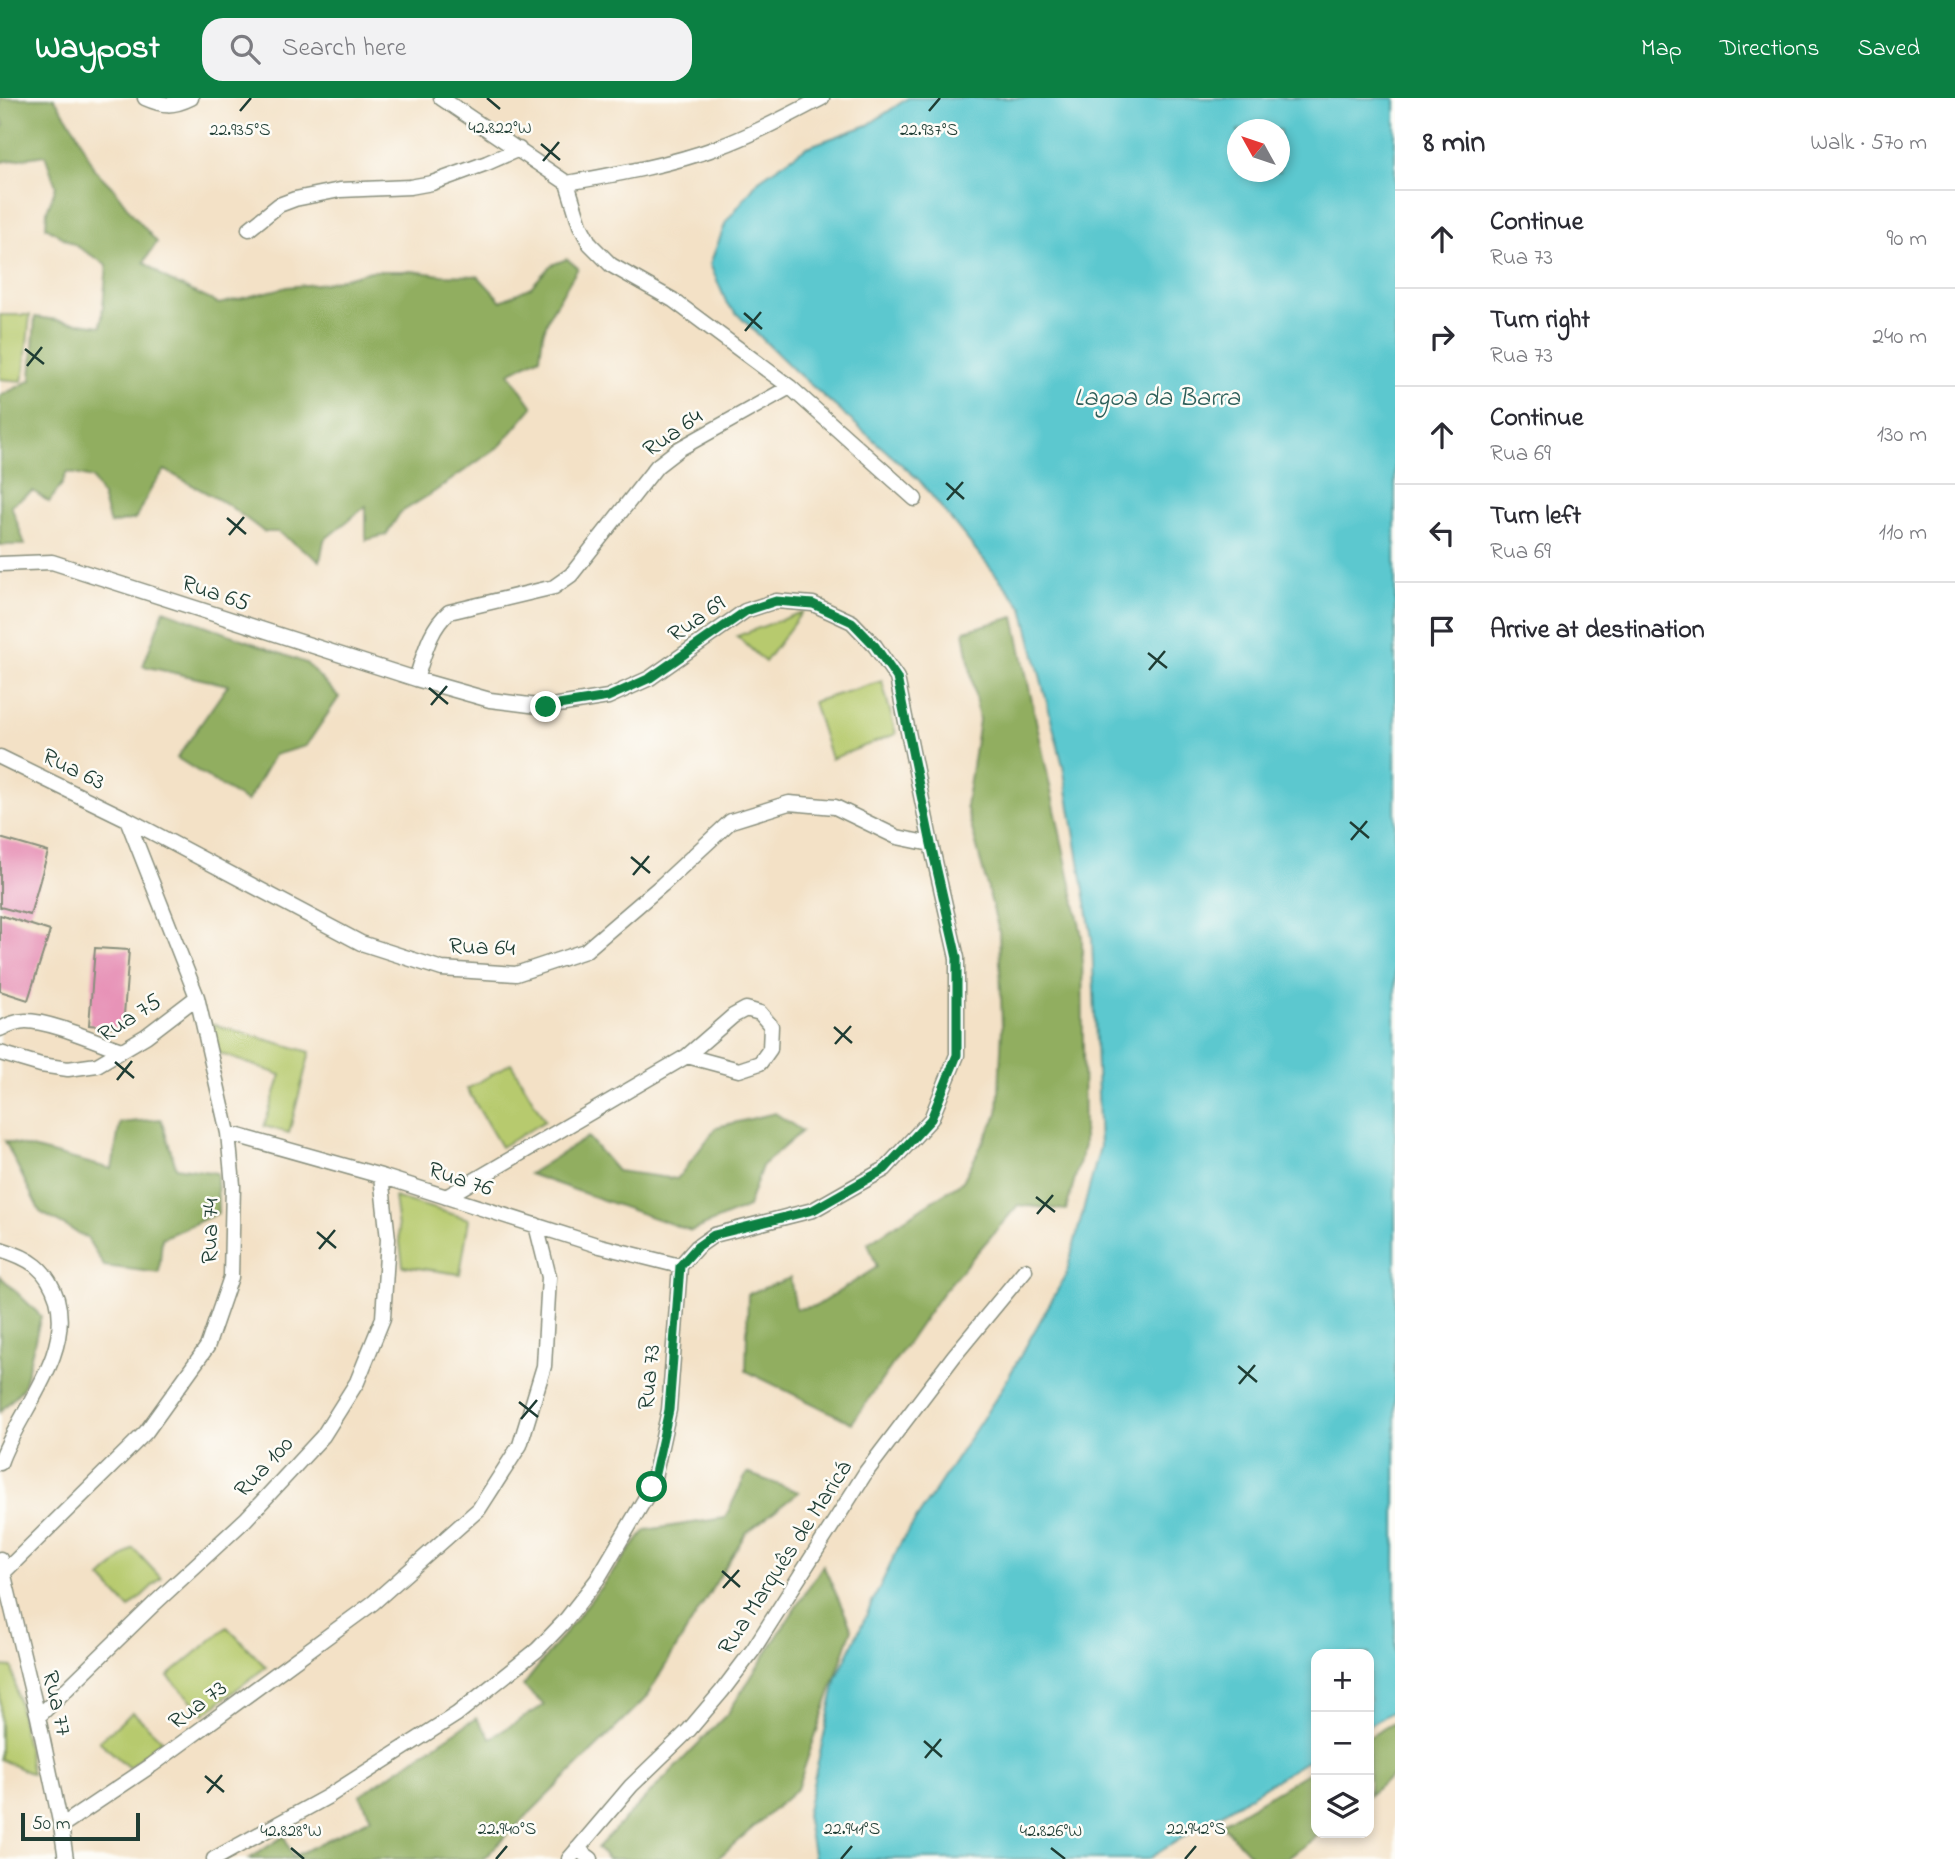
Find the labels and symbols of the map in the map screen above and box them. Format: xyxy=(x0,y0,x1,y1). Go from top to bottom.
text: 42.822°W xyxy=(468,116,532,142)
text: 22.935°S xyxy=(209,118,271,144)
text: 22.937°S xyxy=(900,118,958,144)
north arrow xyxy=(1227,119,1290,182)
water label: Lagoa da Barra xyxy=(1074,380,1241,418)
street label: Rua 64 xyxy=(636,401,711,467)
street label: Rua 65 xyxy=(176,567,254,622)
street label: Rua 69 xyxy=(661,587,734,653)
route end xyxy=(530,691,561,722)
street label: Rua 63 xyxy=(35,740,110,801)
street label: Rua 64 xyxy=(448,930,516,967)
street label: Rua 75 xyxy=(92,985,169,1053)
street label: Rua 76 xyxy=(423,1153,498,1207)
street label: Rua 74 xyxy=(193,1198,230,1264)
street label: Rua 73 xyxy=(630,1343,671,1412)
street label: Rua 100 xyxy=(227,1429,303,1507)
street label: Rua Marquês de Maricá xyxy=(710,1454,862,1663)
route start xyxy=(636,1471,667,1502)
street label: Rua 77 xyxy=(31,1668,80,1740)
street label: Rua 73 xyxy=(162,1672,235,1740)
scale bar xyxy=(21,1810,140,1842)
text: 22.940°S xyxy=(478,1817,536,1843)
text: 22.941°S xyxy=(824,1817,880,1843)
text: 22.942°S xyxy=(1166,1817,1226,1843)
text: 42.828°W xyxy=(260,1819,322,1845)
text: 42.826°W xyxy=(1020,1819,1082,1845)

